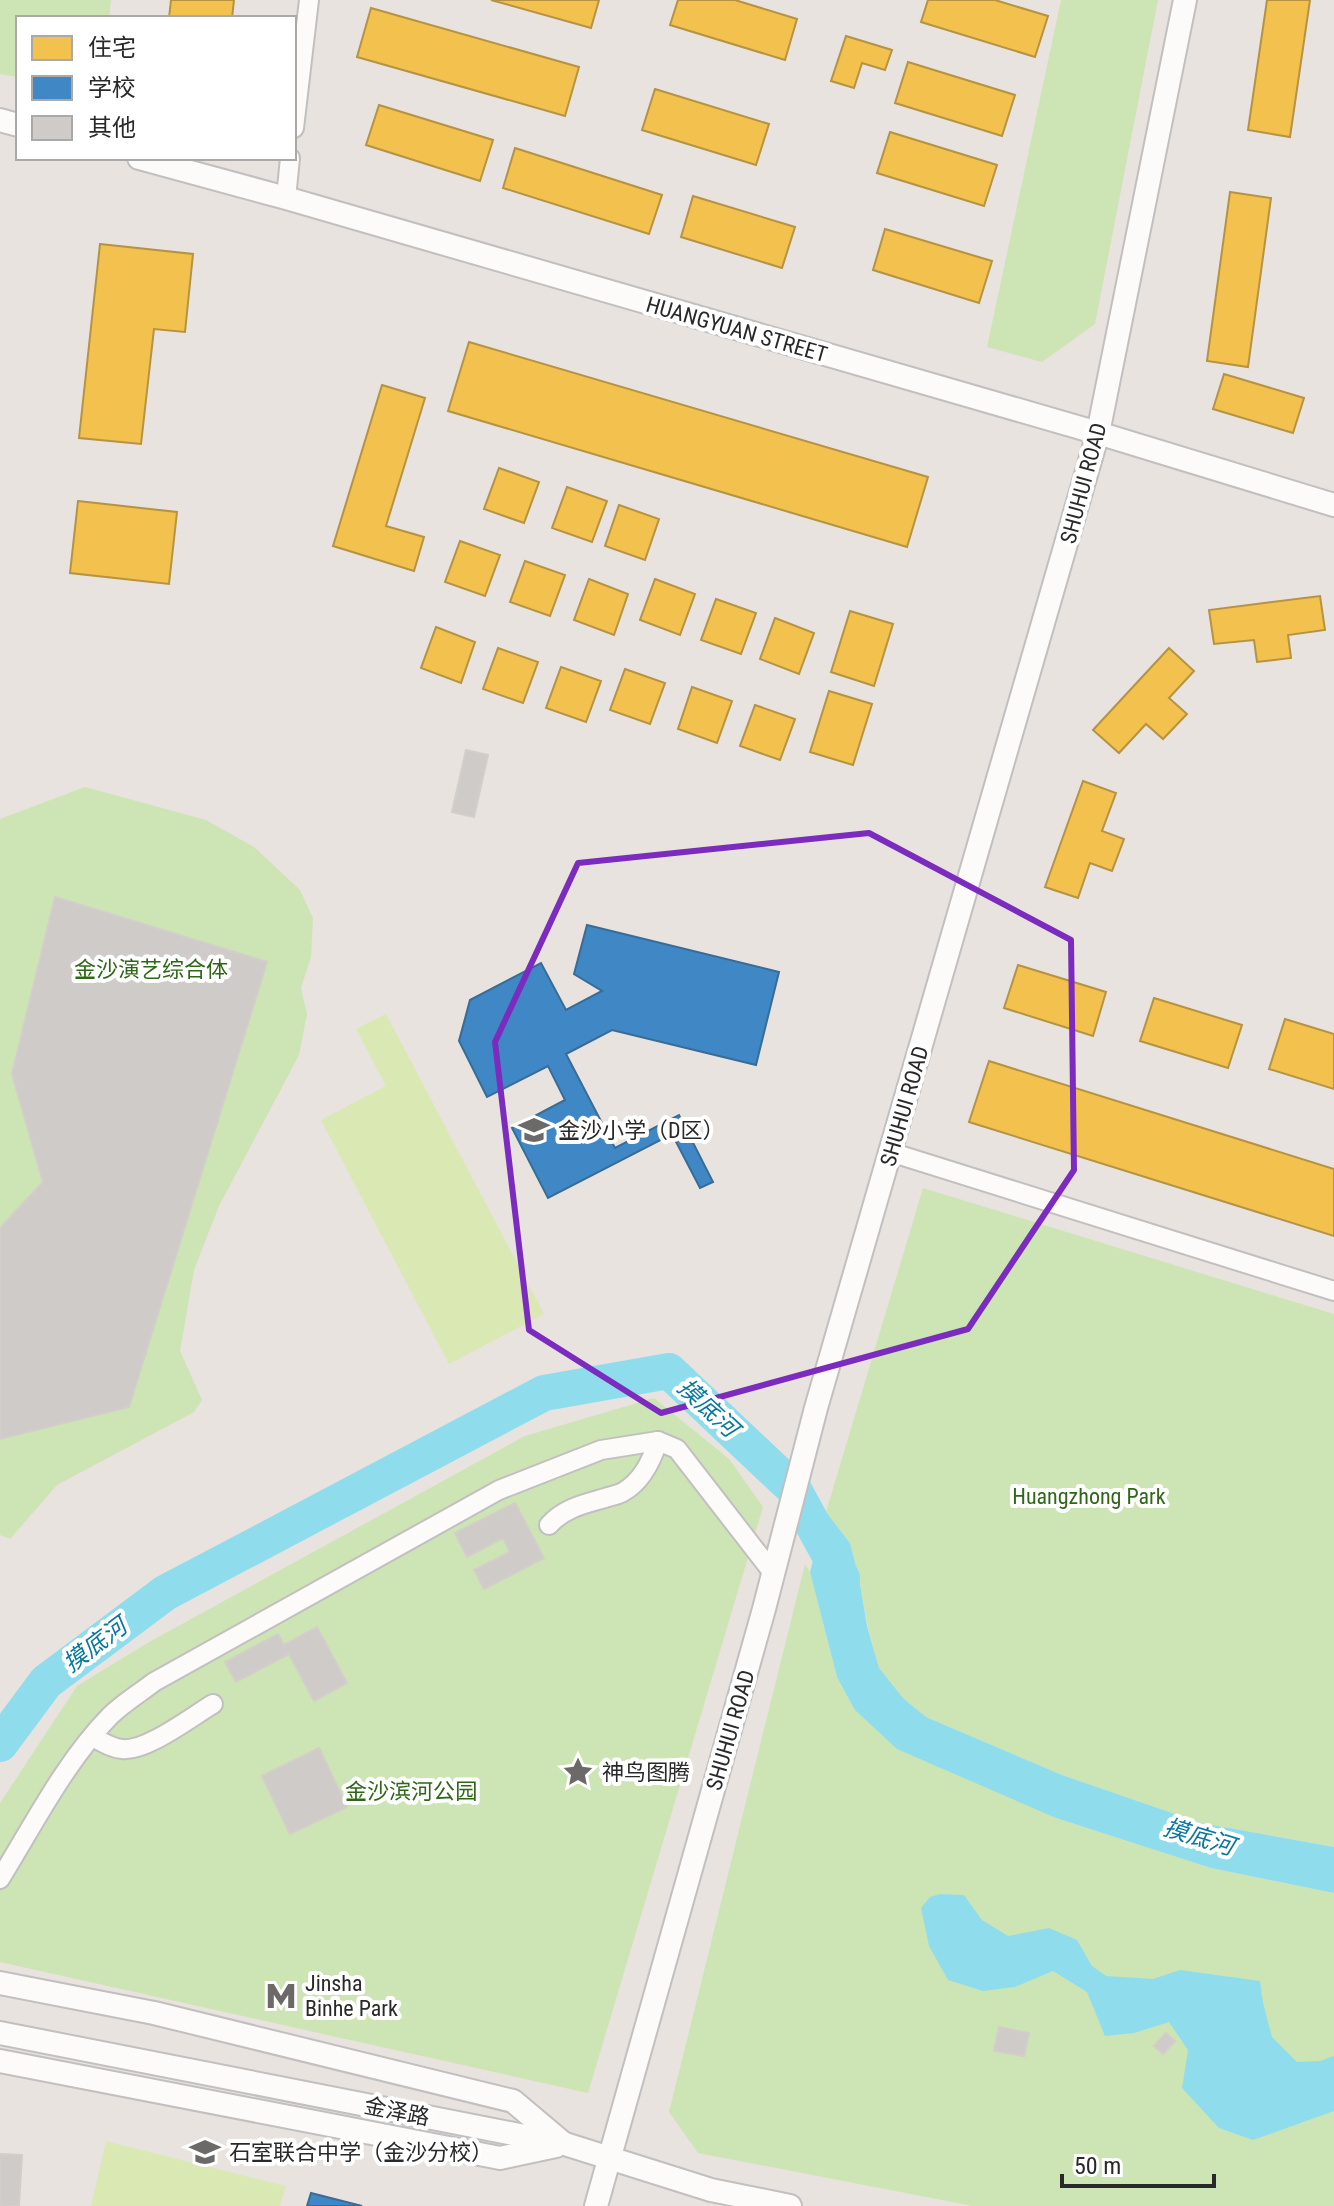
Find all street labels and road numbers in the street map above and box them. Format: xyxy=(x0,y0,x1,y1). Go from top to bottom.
street label: HUANGYUAN STREET xyxy=(643,292,830,367)
street label: SHUHUI ROAD xyxy=(1055,420,1112,546)
street label: SHUHUI ROAD xyxy=(875,1043,934,1169)
street label: SHUHUI ROAD xyxy=(701,1667,760,1793)
street label: 金泽路 xyxy=(362,2093,432,2130)

